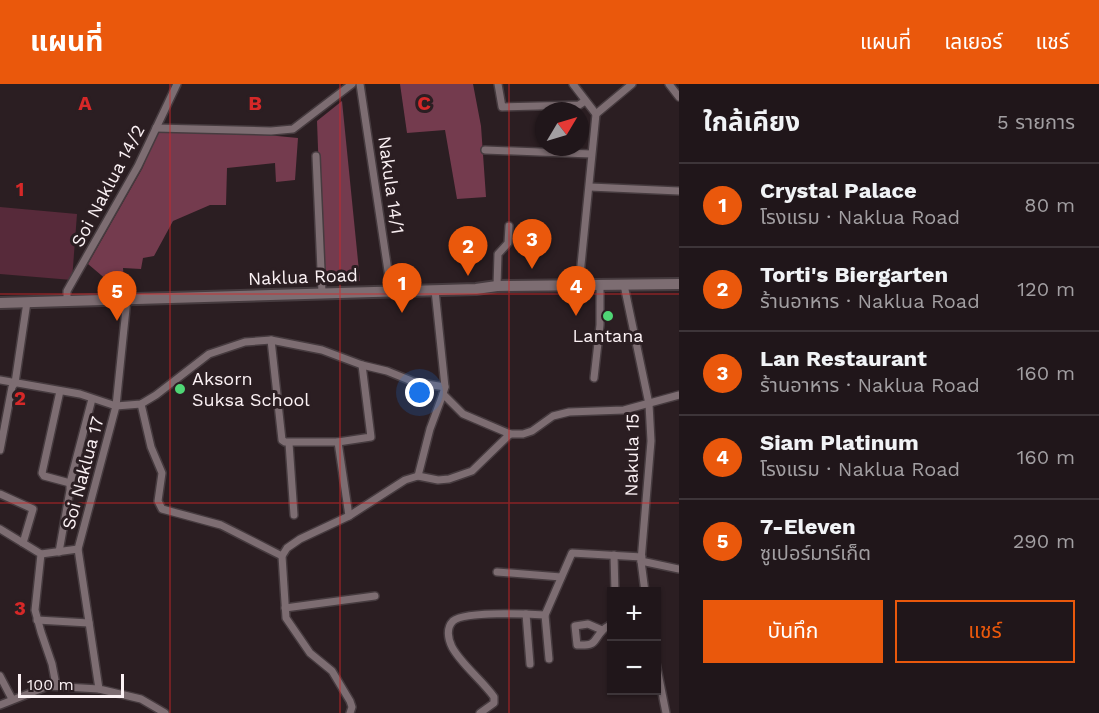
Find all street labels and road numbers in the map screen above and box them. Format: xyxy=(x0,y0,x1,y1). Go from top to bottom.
street label: Soi Naklua 14/2 xyxy=(67,121,149,250)
street label: Nakula 14/1 xyxy=(374,135,409,235)
street label: Naklua Road xyxy=(248,264,358,289)
street label: Nakula 15 xyxy=(620,413,643,497)
street label: Soi Naklua 17 xyxy=(57,414,108,532)

